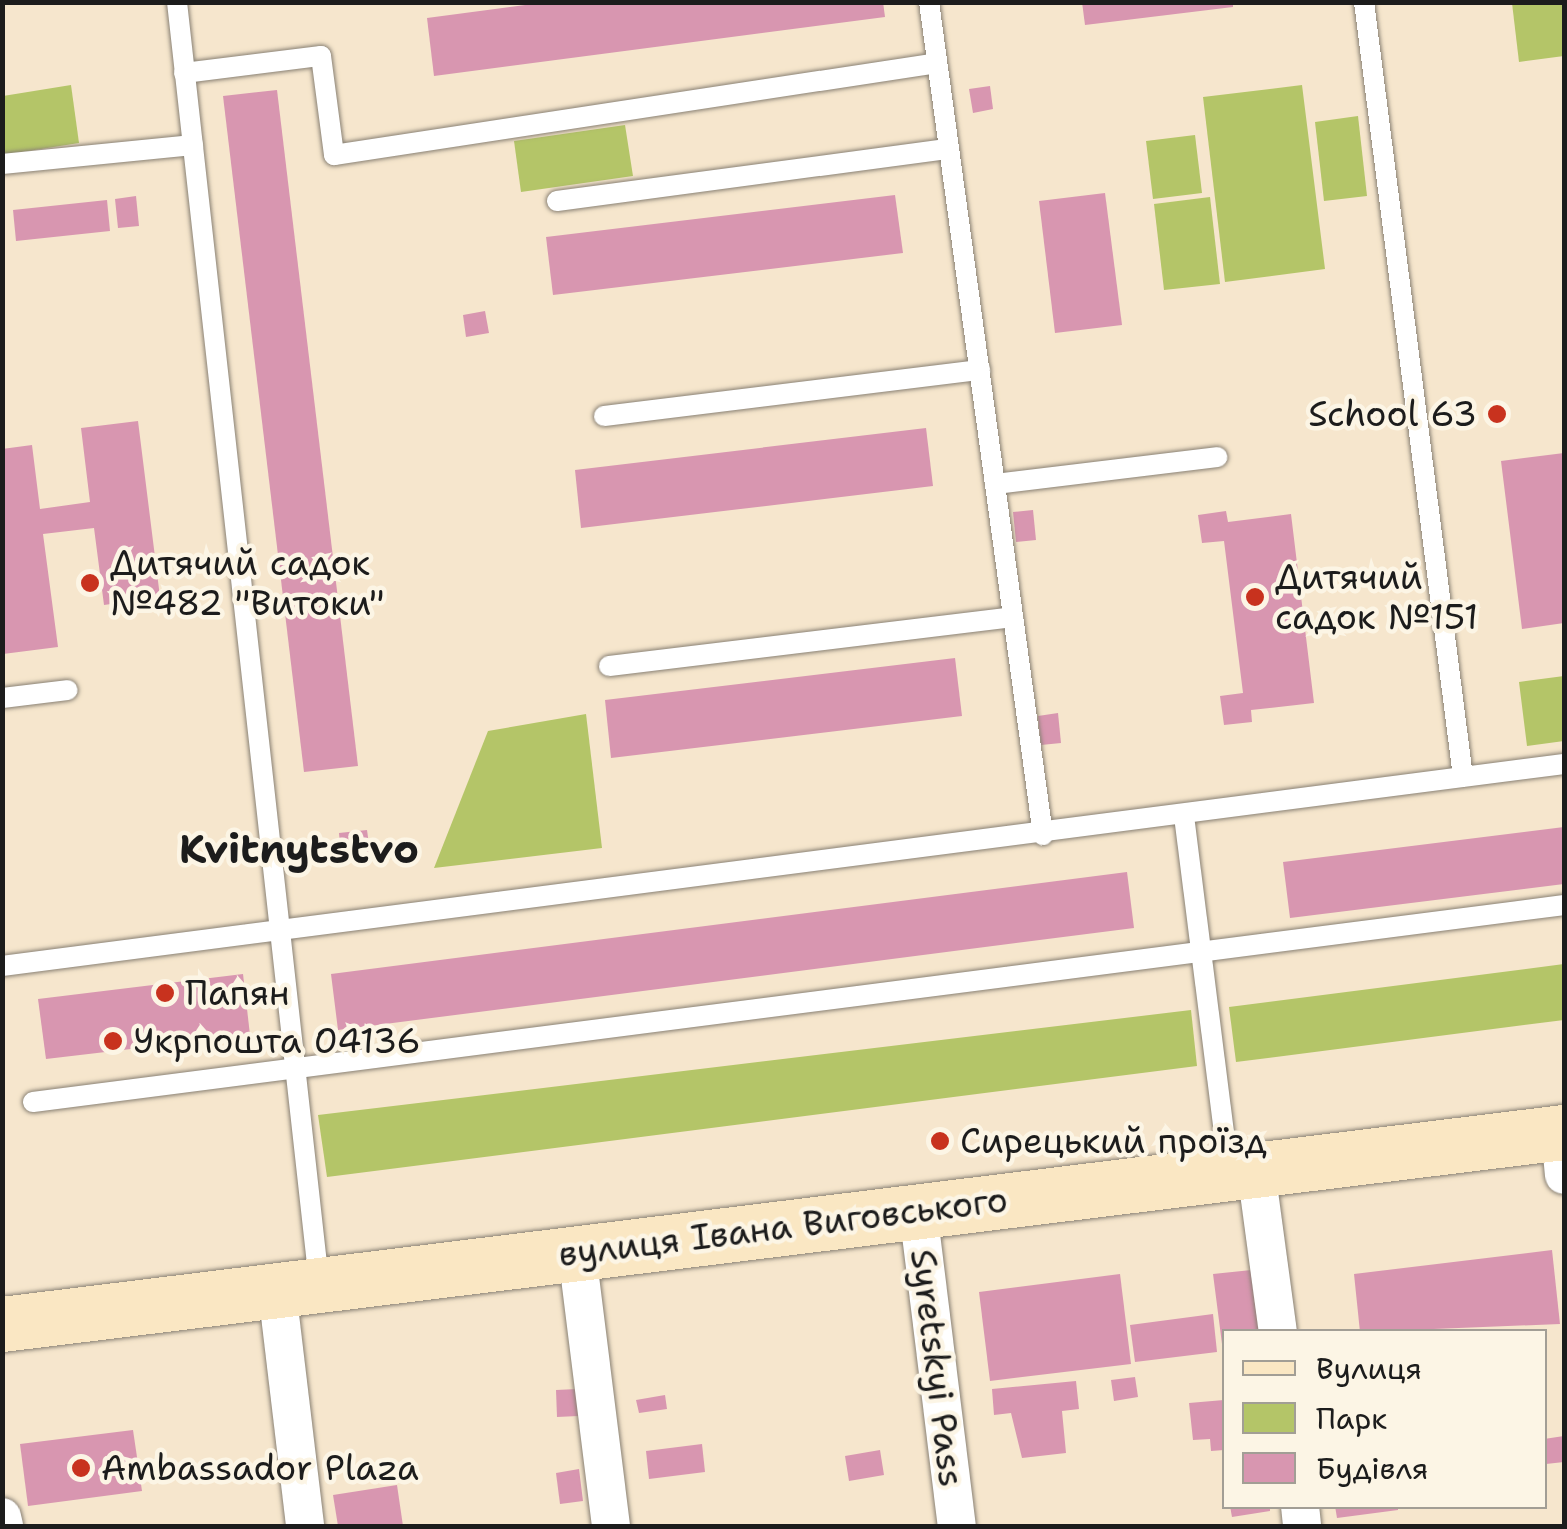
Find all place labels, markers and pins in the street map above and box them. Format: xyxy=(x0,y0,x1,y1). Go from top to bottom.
place label: School 63 xyxy=(1308,393,1477,435)
marker: School 63 xyxy=(1486,403,1508,425)
place label: Дитячий садок №482 "Витоки" xyxy=(110,542,385,624)
place label: Дитячий садок №151 xyxy=(1275,556,1478,638)
marker: Дитячий садок №482 "Витоки" xyxy=(79,572,101,594)
marker: Дитячий садок №151 xyxy=(1244,586,1266,608)
place label: Папян xyxy=(185,972,290,1014)
marker: Папян xyxy=(154,982,176,1004)
place label: Укрпошта 04136 xyxy=(133,1020,421,1062)
marker: Укрпошта 04136 xyxy=(102,1030,124,1052)
place label: Сирецький проїзд xyxy=(960,1120,1267,1162)
marker: Сирецький проїзд xyxy=(929,1130,951,1152)
place label: Ambassador Plaza xyxy=(101,1447,419,1489)
marker: Ambassador Plaza xyxy=(70,1457,92,1479)

